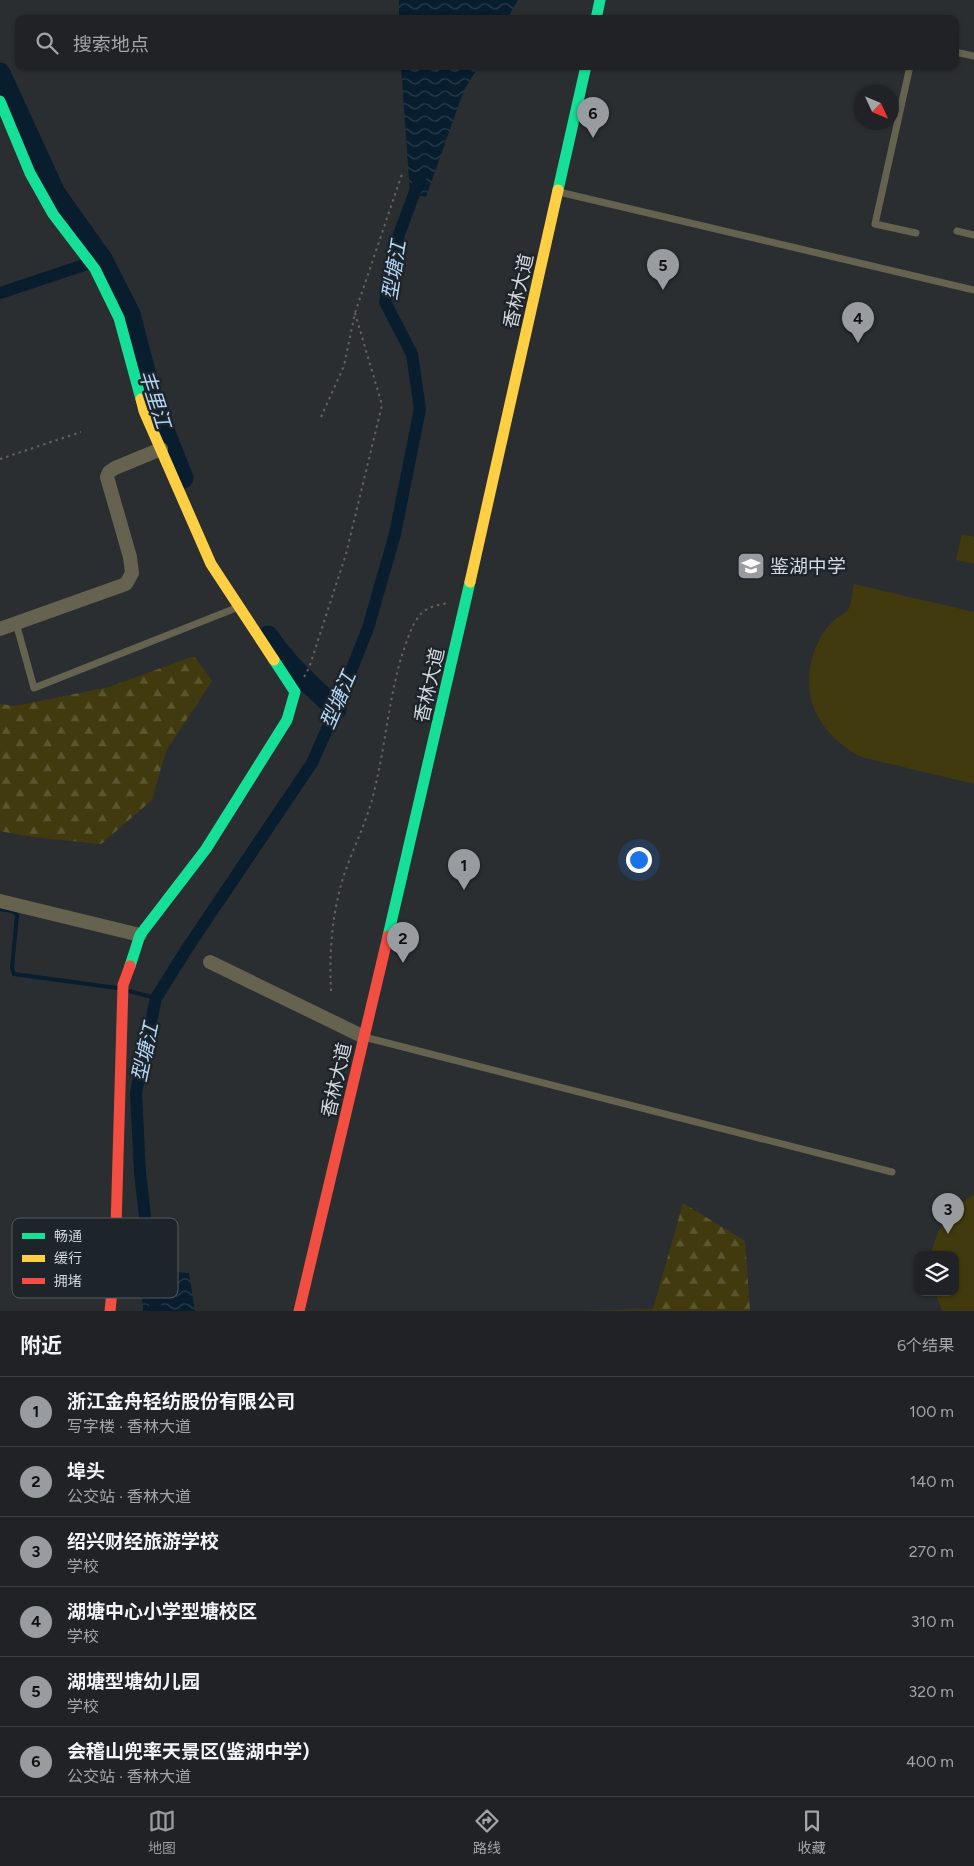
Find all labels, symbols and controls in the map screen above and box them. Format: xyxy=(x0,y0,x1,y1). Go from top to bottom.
search box xyxy=(15,15,959,70)
icon: search xyxy=(33,29,61,57)
text: 搜索地点 xyxy=(73,33,149,56)
north arrow xyxy=(854,85,899,130)
pin: 6 xyxy=(577,97,609,138)
water label: 型塘江 xyxy=(377,237,411,302)
pin: 5 xyxy=(647,249,679,290)
street label: 香林大道 xyxy=(499,251,538,331)
pin: 4 xyxy=(842,302,874,343)
water label: 丰里江 xyxy=(134,367,176,433)
school or university icon: 鉴湖中学 xyxy=(736,551,766,581)
place label: 鉴湖中学 xyxy=(770,555,846,578)
street label: 香林大道 xyxy=(410,645,449,725)
water label: 型塘江 xyxy=(315,666,362,732)
your location xyxy=(626,847,652,873)
pin: 1 xyxy=(448,849,480,890)
pin: 2 xyxy=(387,922,419,963)
water label: 型塘江 xyxy=(127,1018,163,1084)
street label: 香林大道 xyxy=(317,1040,356,1120)
pin: 3 xyxy=(932,1193,964,1234)
legend xyxy=(12,1218,178,1298)
text: 畅通 xyxy=(54,1228,82,1245)
text: 缓行 xyxy=(54,1250,82,1267)
map controls xyxy=(914,1251,959,1296)
button: layers xyxy=(914,1251,959,1296)
text: 拥堵 xyxy=(54,1273,82,1290)
text: 附近 xyxy=(20,1333,62,1358)
text: 6个结果 xyxy=(897,1336,954,1355)
text: 浙江金舟轻纺股份有限公司 xyxy=(67,1390,295,1413)
text: 1 xyxy=(33,1402,39,1421)
text: 100 m xyxy=(909,1402,954,1421)
text: 写字楼 · 香林大道 xyxy=(67,1417,191,1436)
text: 埠头 xyxy=(67,1460,105,1483)
text: 2 xyxy=(31,1472,41,1491)
text: 140 m xyxy=(910,1472,954,1491)
text: 公交站 · 香林大道 xyxy=(67,1487,191,1506)
text: 绍兴财经旅游学校 xyxy=(67,1530,219,1553)
text: 3 xyxy=(32,1542,40,1561)
text: 270 m xyxy=(909,1542,954,1561)
text: 学校 xyxy=(67,1557,99,1576)
text: 湖塘中心小学型塘校区 xyxy=(67,1600,257,1623)
text: 4 xyxy=(31,1612,41,1631)
text: 310 m xyxy=(911,1612,954,1631)
text: 学校 xyxy=(67,1627,99,1646)
text: 湖塘型塘幼儿园 xyxy=(67,1670,200,1693)
text: 5 xyxy=(31,1682,41,1701)
text: 320 m xyxy=(909,1682,954,1701)
text: 学校 xyxy=(67,1697,99,1716)
text: 会稽山兜率天景区(鉴湖中学) xyxy=(67,1740,310,1763)
text: 6 xyxy=(31,1752,41,1771)
text: 400 m xyxy=(906,1752,954,1771)
text: 公交站 · 香林大道 xyxy=(67,1767,191,1786)
tab: 地图 xyxy=(148,1807,176,1857)
tab: 路线 xyxy=(473,1807,501,1857)
tab: 收藏 xyxy=(798,1807,826,1857)

